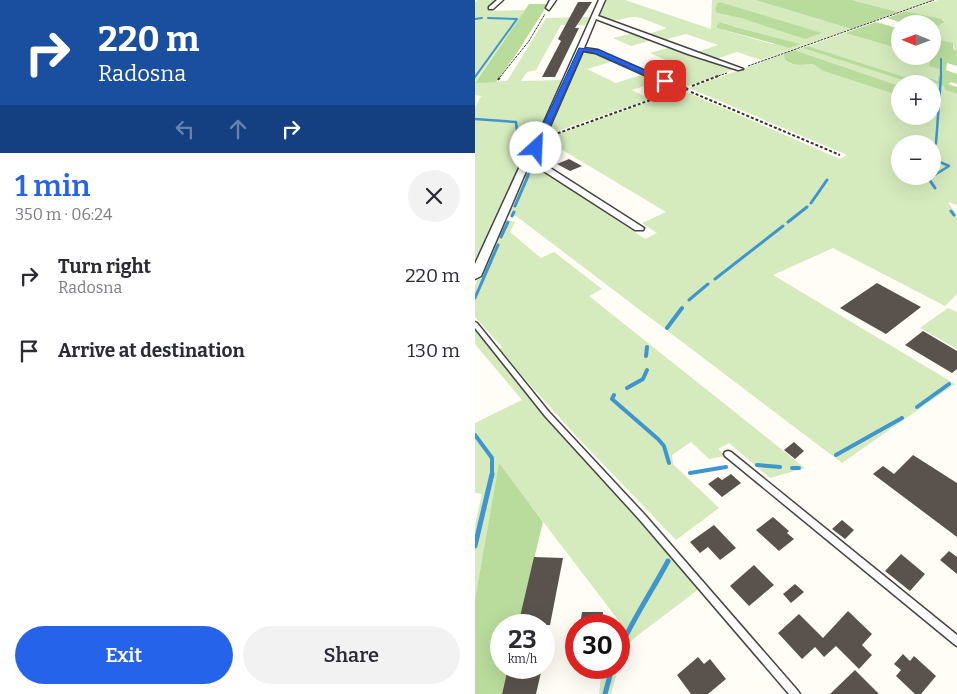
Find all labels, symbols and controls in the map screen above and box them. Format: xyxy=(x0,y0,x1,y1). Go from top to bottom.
north arrow xyxy=(891,15,941,65)
map controls xyxy=(891,15,941,185)
text: 220 m xyxy=(98,18,199,60)
icon: right xyxy=(15,20,80,85)
text: Radosna xyxy=(98,60,186,87)
pin xyxy=(644,60,686,102)
icon: arrive xyxy=(651,67,679,95)
button: + xyxy=(891,75,941,125)
icon: left xyxy=(171,115,199,143)
icon: ahead xyxy=(224,115,252,143)
icon: right xyxy=(277,115,305,143)
position arrow xyxy=(509,121,561,173)
button: − xyxy=(891,135,941,185)
text: 1 min xyxy=(15,168,90,204)
button: close xyxy=(408,170,460,222)
text: 350 m · 06:24 xyxy=(15,205,112,224)
text: Turn right xyxy=(58,255,151,278)
icon: right xyxy=(15,262,43,290)
text: 220 m xyxy=(405,264,460,287)
text: Radosna xyxy=(58,278,122,297)
icon: arrive xyxy=(15,337,43,365)
text: Arrive at destination xyxy=(58,339,245,362)
text: 130 m xyxy=(407,339,460,362)
speed limit sign: 30 xyxy=(565,614,630,679)
text: 23 xyxy=(508,625,537,655)
button: Exit xyxy=(15,626,233,684)
button: Share xyxy=(243,626,460,684)
text: km/h xyxy=(508,652,537,666)

